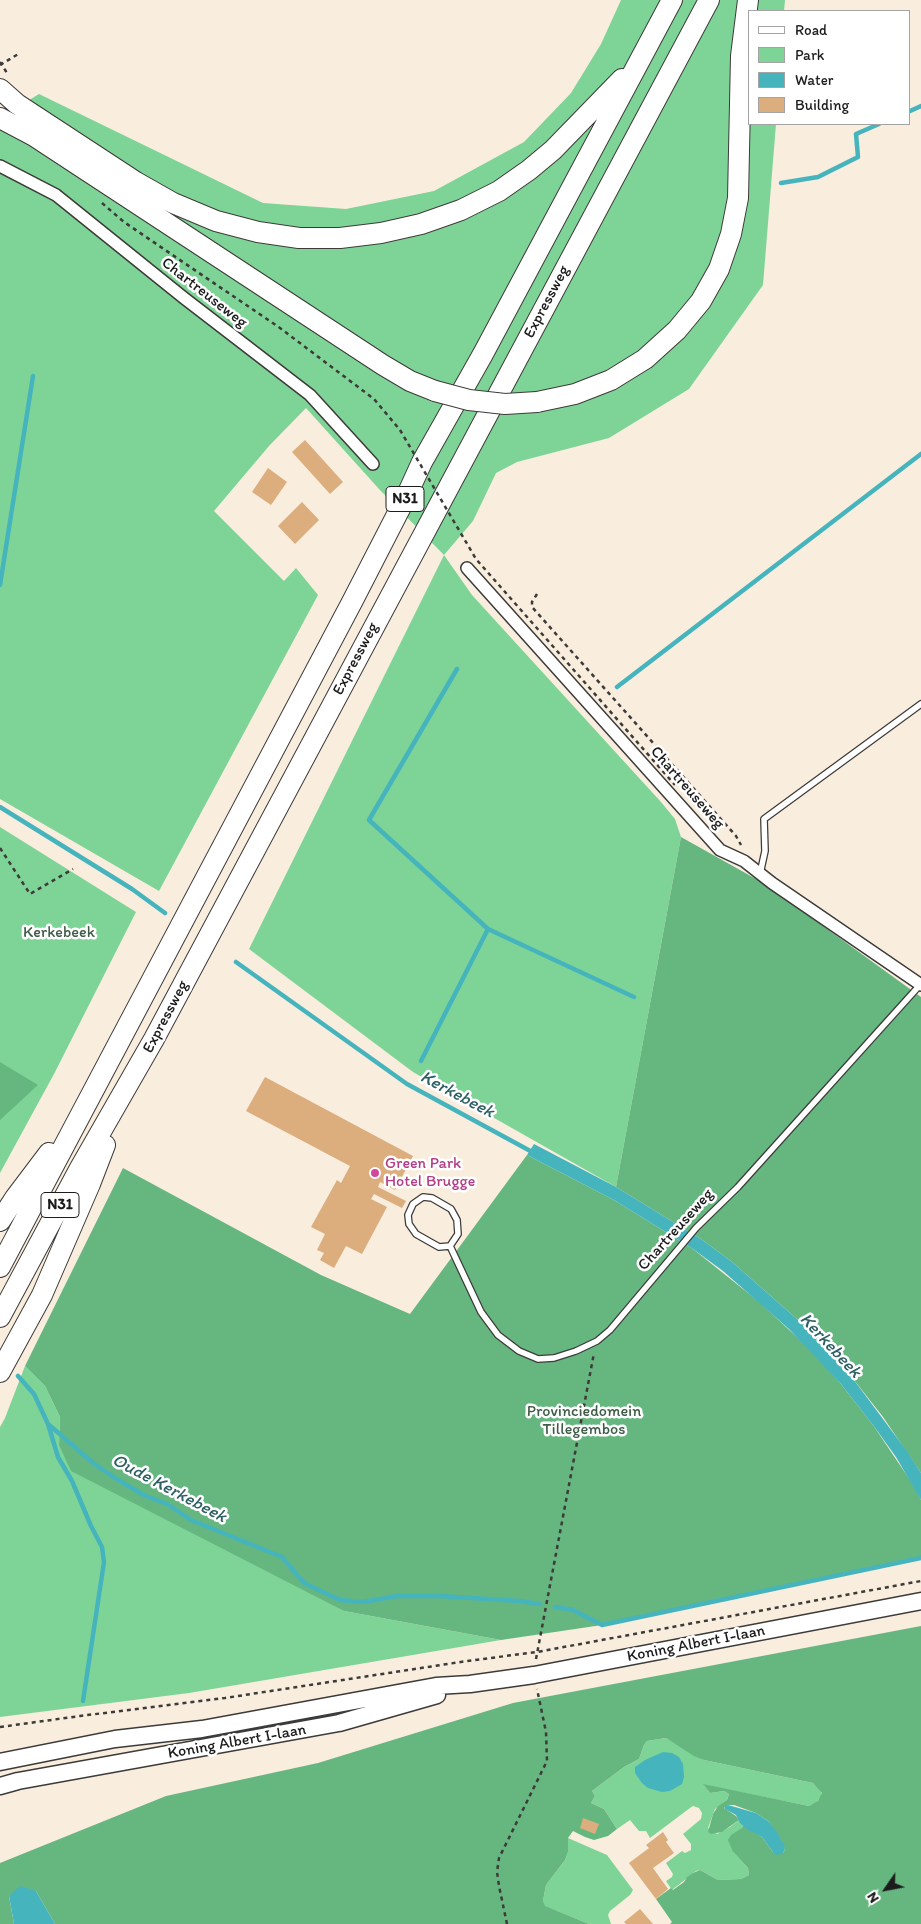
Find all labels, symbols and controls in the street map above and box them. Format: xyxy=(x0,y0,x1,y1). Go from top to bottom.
legend xyxy=(748,10,911,125)
text: Road xyxy=(795,21,827,39)
text: Park xyxy=(795,46,825,64)
text: Water xyxy=(795,71,833,89)
text: Building xyxy=(795,96,849,114)
street label: Chartreuseweg xyxy=(157,254,251,332)
street label: Expressweg xyxy=(520,262,574,342)
road number: N31 xyxy=(386,486,424,512)
street label: Expressweg xyxy=(329,619,383,699)
street label: Chartreuseweg xyxy=(646,743,728,833)
park label: Kerkebeek xyxy=(23,923,95,943)
street label: Expressweg xyxy=(139,977,193,1057)
water label: Kerkebeek xyxy=(416,1066,498,1124)
place label: Green Park Hotel Brugge xyxy=(385,1154,475,1192)
marker: Green Park Hotel Brugge xyxy=(369,1167,381,1179)
street label: Chartreuseweg xyxy=(634,1185,718,1275)
road number: N31 xyxy=(41,1192,79,1218)
water label: Kerkebeek xyxy=(795,1309,865,1383)
park label: Provinciedomein Tillegembos xyxy=(527,1402,641,1440)
water label: Oude Kerkebeek xyxy=(108,1450,230,1528)
street label: Koning Albert I-laan xyxy=(625,1621,767,1667)
street label: Koning Albert I-laan xyxy=(166,1720,308,1764)
north arrow xyxy=(861,1864,911,1914)
text: N xyxy=(863,1889,883,1906)

